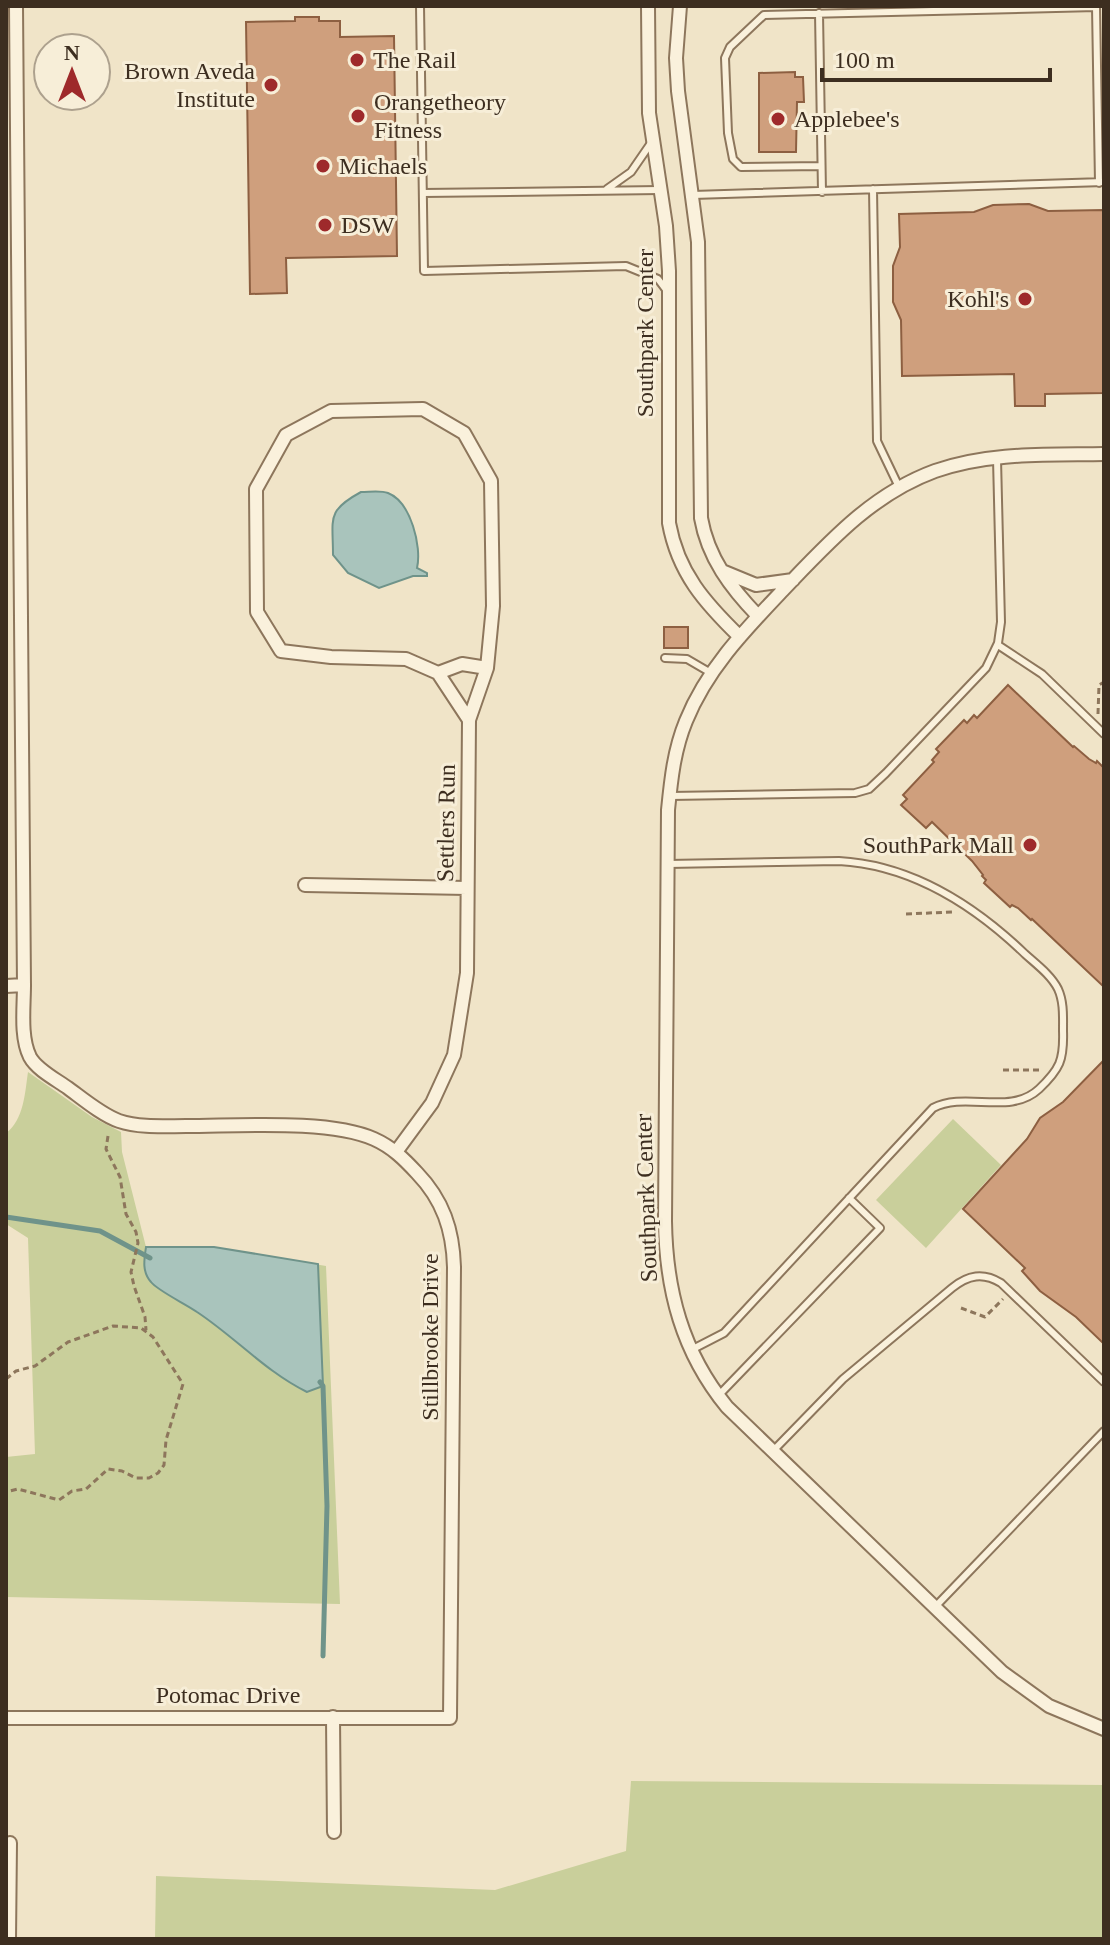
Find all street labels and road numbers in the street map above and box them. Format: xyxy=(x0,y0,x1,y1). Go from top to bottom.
street label: Southpark Center xyxy=(632,249,658,417)
street label: Settlers Run xyxy=(432,764,460,882)
street label: Southpark Center xyxy=(630,1113,662,1283)
street label: Stillbrooke Drive xyxy=(417,1253,443,1421)
street label: Potomac Drive xyxy=(156,1682,300,1708)

